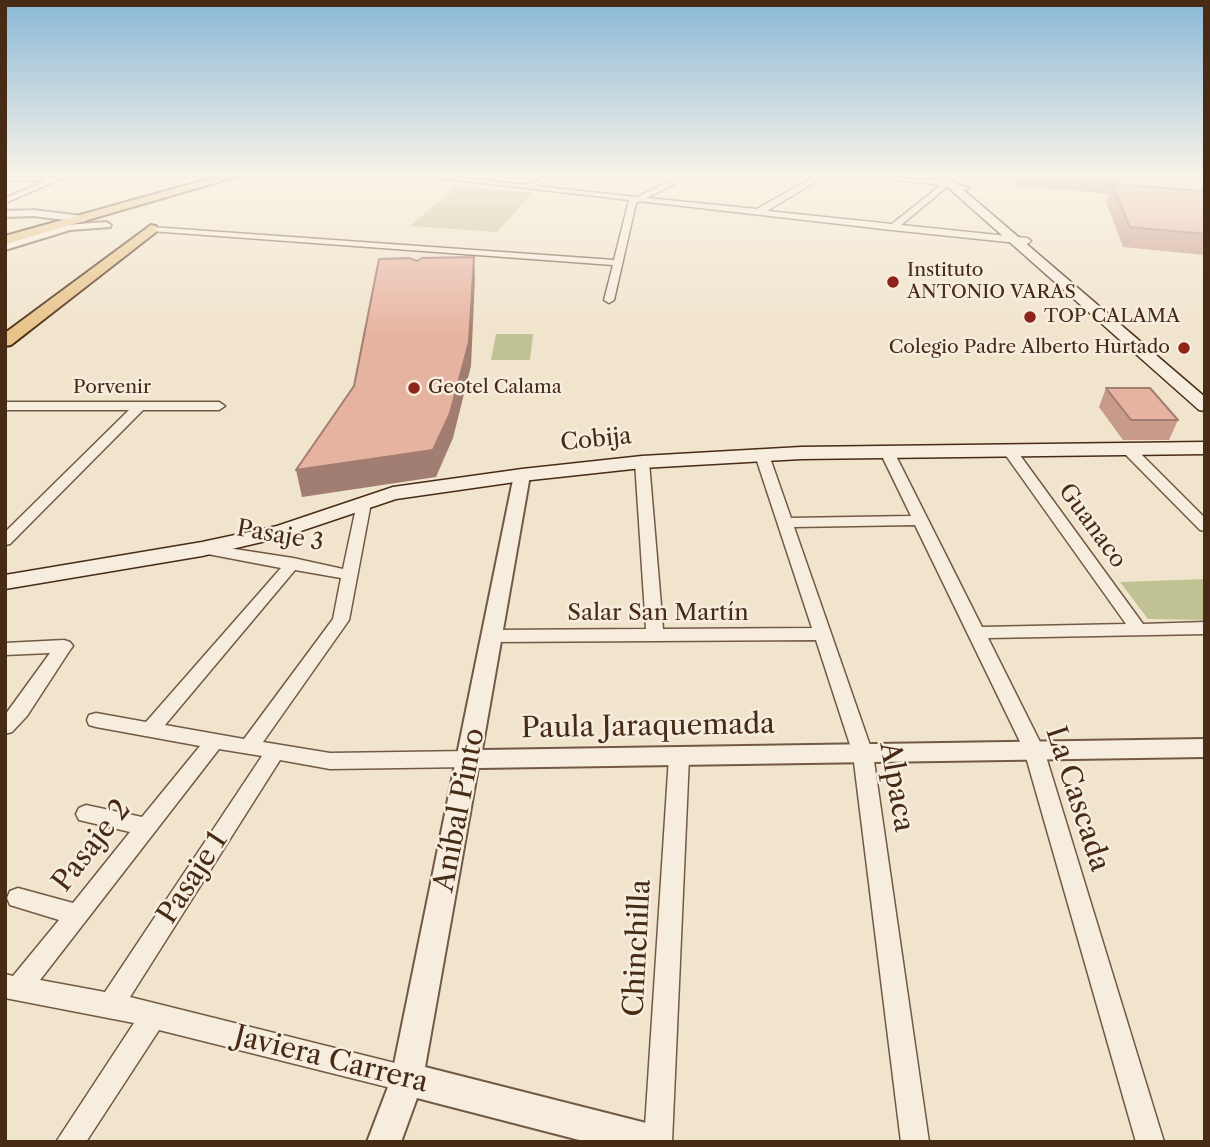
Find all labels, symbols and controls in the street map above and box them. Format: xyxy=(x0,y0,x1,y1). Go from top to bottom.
place label: Instituto ANTONIO VARAS xyxy=(907,260,1076,304)
marker: Instituto ANTONIO VARAS xyxy=(885,274,901,290)
place label: TOP CALAMA xyxy=(1044,306,1180,328)
marker: TOP CALAMA xyxy=(1022,309,1038,325)
place label: Colegio Padre Alberto Hurtado xyxy=(889,337,1170,359)
marker: Colegio Padre Alberto Hurtado xyxy=(1176,340,1192,356)
street label: Porvenir xyxy=(73,377,151,399)
place label: Geotel Calama xyxy=(428,377,562,399)
marker: Geotel Calama xyxy=(406,380,422,396)
street label: Cobija xyxy=(559,423,633,457)
street label: Guanaco xyxy=(1052,478,1132,574)
street label: Pasaje 3 xyxy=(235,515,325,557)
street label: Salar San Martín xyxy=(567,599,749,627)
street label: Paula Jaraquemada xyxy=(521,708,775,746)
street label: La Cascada xyxy=(1038,722,1116,876)
street label: Aníbal Pinto xyxy=(428,725,492,895)
street label: Alpaca xyxy=(872,739,920,835)
street label: Pasaje 2 xyxy=(46,793,138,899)
street label: Pasaje 1 xyxy=(151,826,235,930)
street label: Chinchilla xyxy=(618,879,658,1017)
street label: Javiera Carrera xyxy=(231,1020,431,1100)

